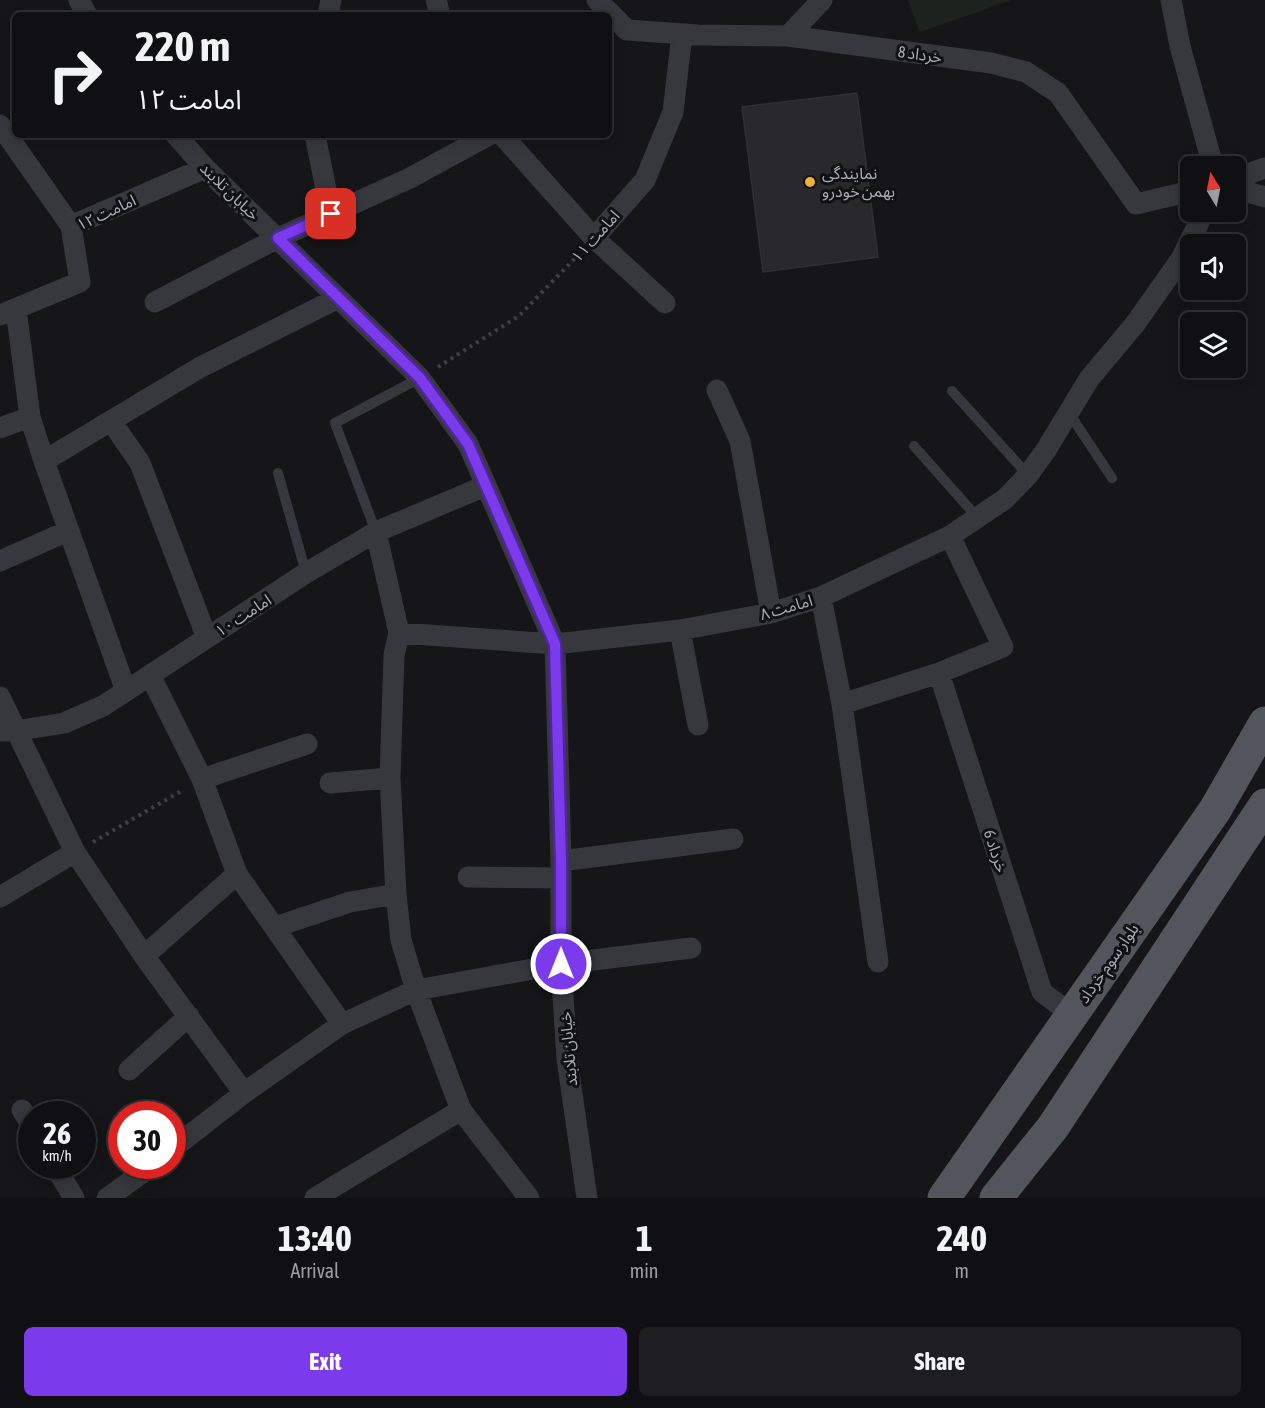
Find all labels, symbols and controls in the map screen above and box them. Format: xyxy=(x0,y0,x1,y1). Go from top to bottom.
text: 220 m xyxy=(135,22,230,70)
icon: right xyxy=(36,36,114,114)
street label: خرداد 8 xyxy=(897,42,943,67)
text: امامت ۱۲ xyxy=(135,84,242,115)
north arrow xyxy=(1180,156,1246,222)
map controls xyxy=(1180,156,1246,378)
street label: خیابان تلابند xyxy=(196,159,263,224)
place label: نمایندگی بهمن خودرو xyxy=(822,164,895,201)
marker: نمایندگی بهمن خودرو xyxy=(803,175,817,189)
pin xyxy=(305,188,356,239)
street label: امامت ۱۲ xyxy=(74,190,138,234)
icon: arrive xyxy=(314,197,347,230)
street label: امامت ۱۱ xyxy=(567,206,623,266)
button: sound xyxy=(1180,234,1246,300)
button: layers xyxy=(1180,312,1246,378)
street label: امامت ۱۰ xyxy=(212,590,274,640)
street label: امامت ۸ xyxy=(758,591,814,623)
street label: خرداد 6 xyxy=(980,827,1011,875)
street label: بلوار سوم خرداد xyxy=(1074,920,1145,1009)
position arrow xyxy=(529,932,593,996)
street label: خیابان تلابند xyxy=(556,1011,581,1087)
speed limit sign: 30 xyxy=(108,1101,186,1179)
text: 26 xyxy=(43,1116,71,1150)
text: km/h xyxy=(42,1147,72,1164)
text: 13:40 xyxy=(278,1217,352,1259)
text: 1 xyxy=(636,1217,653,1259)
text: 240 xyxy=(936,1217,987,1259)
text: Arrival xyxy=(290,1259,339,1282)
text: min xyxy=(630,1259,659,1282)
text: m xyxy=(955,1259,969,1282)
button: Exit xyxy=(24,1327,627,1396)
button: Share xyxy=(639,1327,1241,1396)

